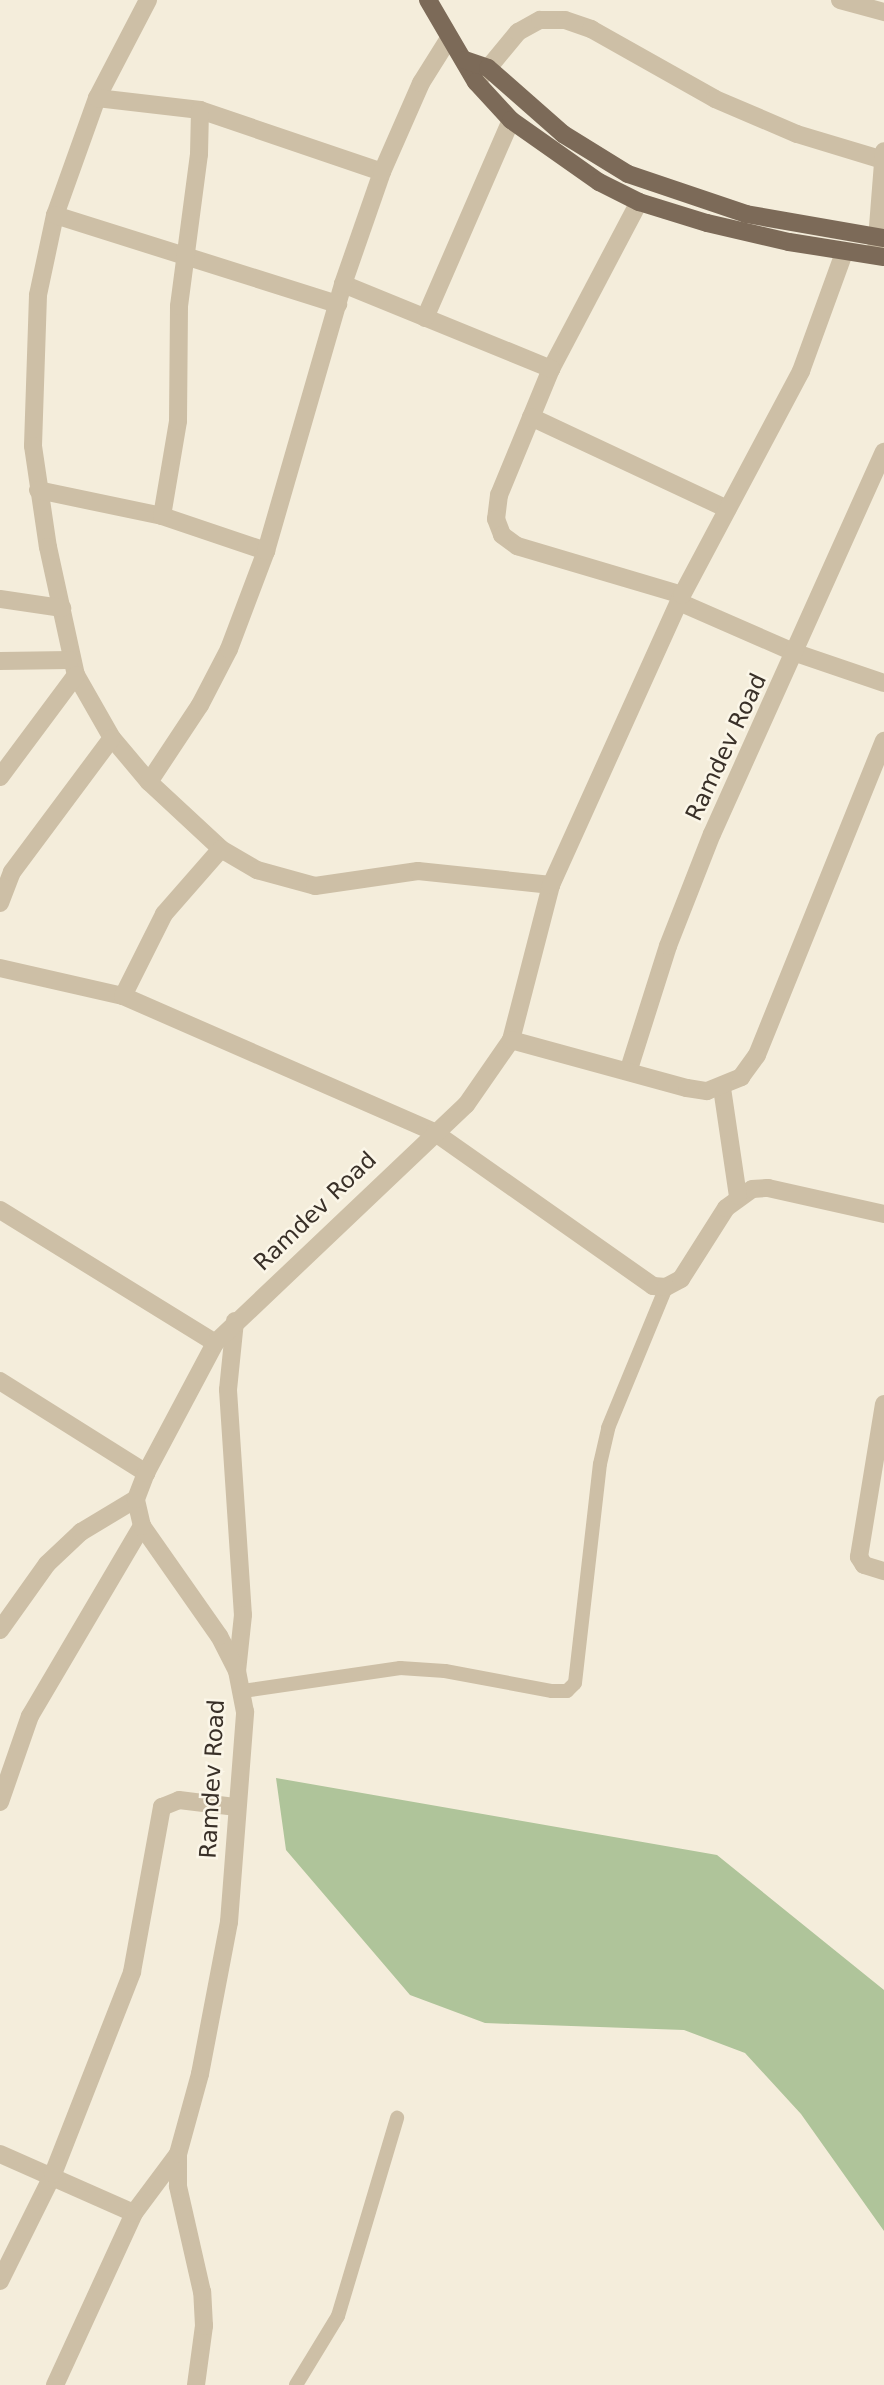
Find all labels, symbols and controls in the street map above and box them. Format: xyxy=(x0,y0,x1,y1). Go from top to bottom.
street label: Ramdev Road xyxy=(680,669,772,825)
street label: Ramdev Road xyxy=(248,1146,382,1276)
street label: Ramdev Road xyxy=(194,1699,230,1859)

